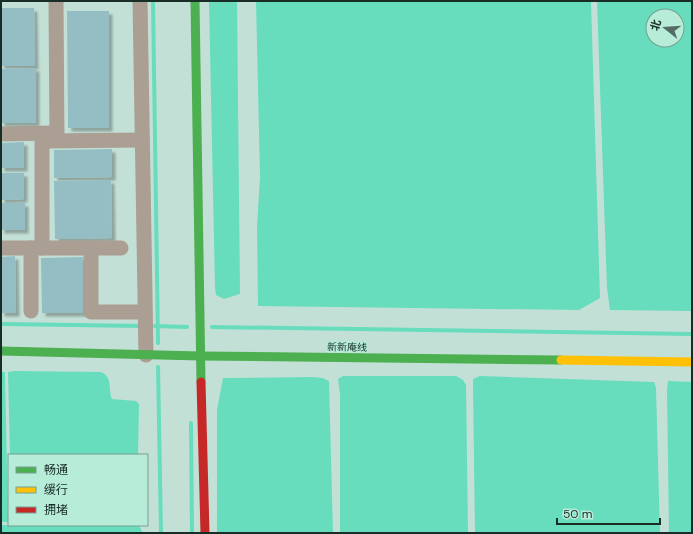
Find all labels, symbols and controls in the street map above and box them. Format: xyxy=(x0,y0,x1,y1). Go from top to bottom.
north arrow xyxy=(645,8,685,48)
text: 北 xyxy=(647,18,664,32)
street label: 新新庵线 xyxy=(327,340,367,354)
legend xyxy=(8,454,148,526)
text: 畅通 xyxy=(44,462,68,478)
text: 缓行 xyxy=(44,482,68,498)
scale bar xyxy=(557,500,660,526)
text: 拥堵 xyxy=(44,502,68,518)
text: 50 m xyxy=(563,506,592,522)

